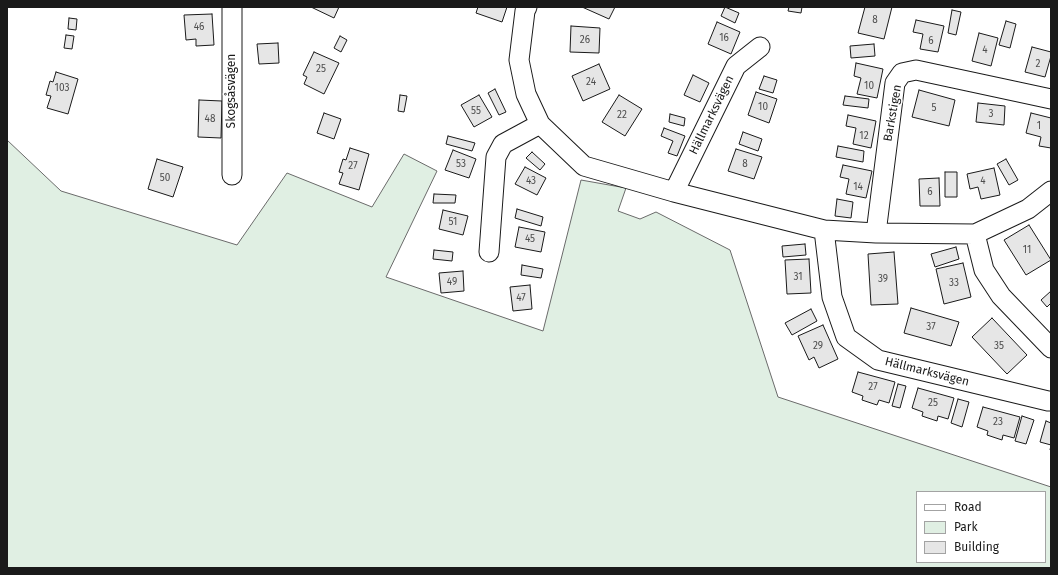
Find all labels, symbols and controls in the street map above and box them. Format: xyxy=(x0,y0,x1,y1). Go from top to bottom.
house number: 8 xyxy=(872,14,878,26)
house number: 46 xyxy=(194,21,204,33)
house number: 16 xyxy=(719,32,729,44)
house number: 26 xyxy=(580,34,590,46)
house number: 6 xyxy=(928,35,934,47)
house number: 4 xyxy=(982,44,988,56)
street label: Skogsåsvägen xyxy=(225,54,239,128)
house number: 2 xyxy=(1036,58,1040,70)
house number: 25 xyxy=(316,63,326,75)
street label: Hällmarksvägen xyxy=(687,73,737,157)
house number: 24 xyxy=(586,76,596,88)
house number: 10 xyxy=(864,80,874,92)
house number: 103 xyxy=(55,82,69,94)
street label: Barkstigen xyxy=(881,83,905,143)
house number: 10 xyxy=(758,101,768,113)
house number: 5 xyxy=(931,102,937,114)
house number: 55 xyxy=(471,105,481,117)
house number: 3 xyxy=(989,108,993,120)
house number: 22 xyxy=(617,109,627,121)
house number: 48 xyxy=(205,113,215,125)
house number: 1 xyxy=(1037,120,1041,132)
house number: 12 xyxy=(859,130,869,142)
house number: 53 xyxy=(456,158,466,170)
house number: 8 xyxy=(742,158,748,170)
house number: 27 xyxy=(348,160,358,172)
house number: 50 xyxy=(160,172,170,184)
house number: 43 xyxy=(526,175,536,187)
house number: 4 xyxy=(980,175,986,187)
house number: 14 xyxy=(853,181,863,193)
house number: 6 xyxy=(927,186,933,198)
house number: 51 xyxy=(449,216,457,228)
house number: 45 xyxy=(525,233,535,245)
house number: 11 xyxy=(1023,244,1031,256)
house number: 31 xyxy=(793,271,803,283)
house number: 39 xyxy=(878,273,888,285)
house number: 49 xyxy=(447,276,457,288)
house number: 33 xyxy=(949,277,959,289)
house number: 47 xyxy=(516,292,526,304)
house number: 37 xyxy=(926,321,936,333)
house number: 29 xyxy=(813,340,823,352)
house number: 35 xyxy=(994,340,1004,352)
street label: Hällmarksvägen xyxy=(883,355,971,389)
house number: 27 xyxy=(868,381,878,393)
house number: 25 xyxy=(928,397,938,409)
house number: 23 xyxy=(993,416,1003,428)
legend xyxy=(916,491,1046,563)
text: Road xyxy=(954,500,982,514)
text: Park xyxy=(954,520,978,534)
text: Building xyxy=(954,540,999,554)

